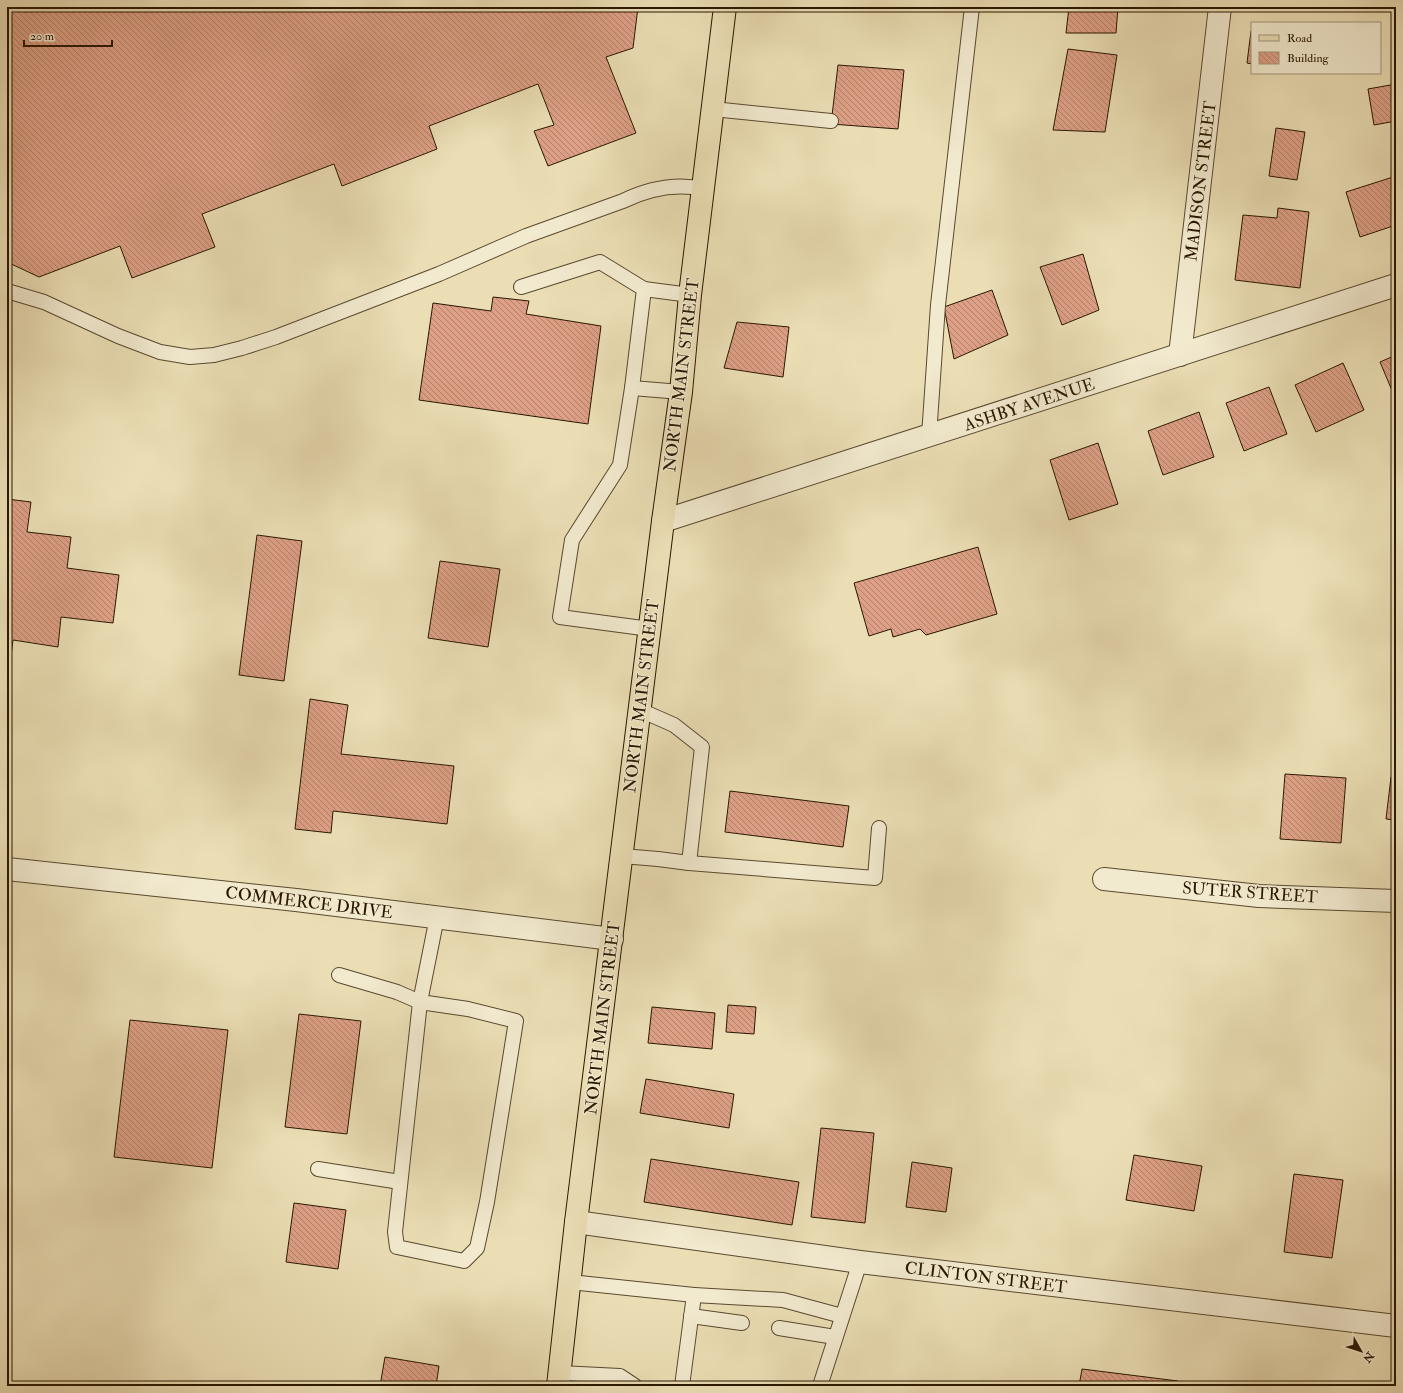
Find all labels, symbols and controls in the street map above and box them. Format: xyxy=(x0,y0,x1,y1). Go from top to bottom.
scale bar xyxy=(24,22,112,48)
legend xyxy=(1251,22,1381,74)
text: 20 m xyxy=(30,29,55,44)
text: Road xyxy=(1287,31,1312,46)
text: Building xyxy=(1287,51,1330,66)
street label: MADISON STREET xyxy=(1180,100,1221,262)
street label: NORTH MAIN STREET xyxy=(659,277,704,473)
street label: ASHBY AVENUE xyxy=(960,373,1097,436)
street label: NORTH MAIN STREET xyxy=(619,598,664,794)
street label: SUTER STREET xyxy=(1182,877,1319,908)
street label: COMMERCE DRIVE xyxy=(224,882,394,923)
street label: NORTH MAIN STREET xyxy=(580,920,625,1116)
street label: CLINTON STREET xyxy=(904,1257,1069,1298)
north arrow xyxy=(1341,1331,1381,1371)
text: N xyxy=(1360,1348,1377,1366)

